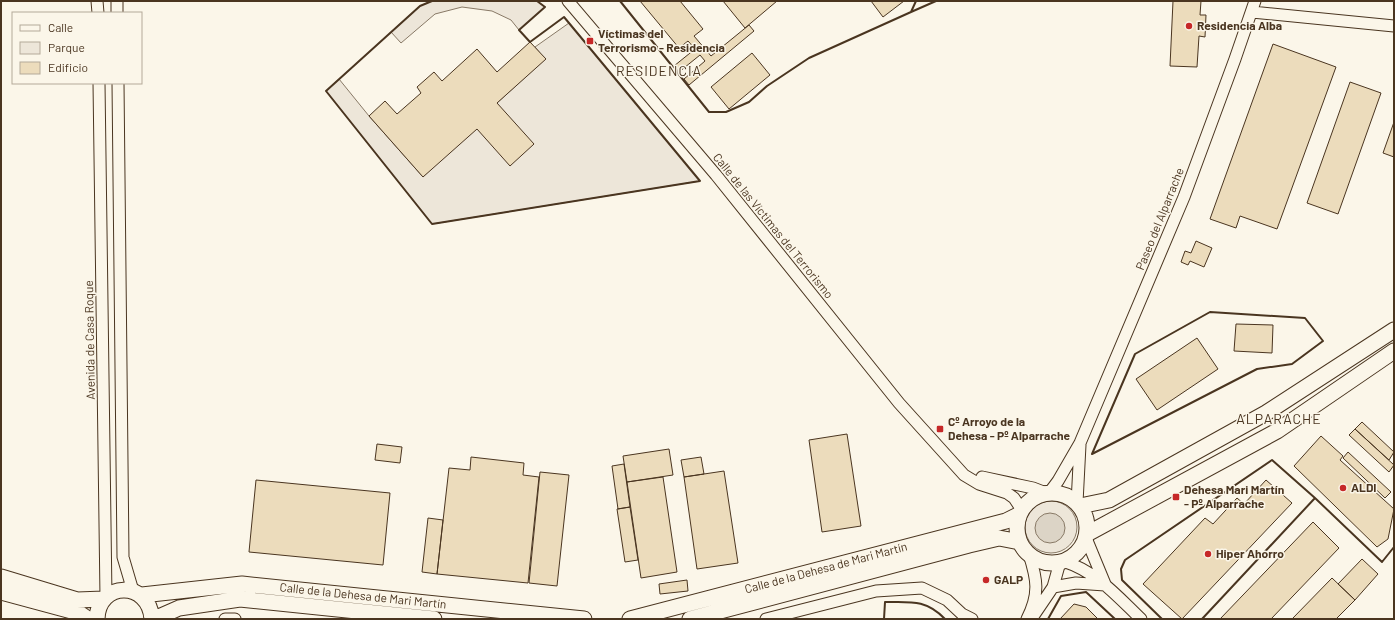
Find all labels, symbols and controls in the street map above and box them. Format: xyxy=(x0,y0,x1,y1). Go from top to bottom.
legend xyxy=(12,12,142,84)
place label: Residencia Alba xyxy=(1197,18,1282,32)
text: Calle xyxy=(48,20,73,34)
marker: Residencia Alba xyxy=(1184,21,1194,31)
place label: Víctimas del Terrorismo - Residencia xyxy=(598,26,725,54)
marker: Víctimas del Terrorismo - Residencia xyxy=(585,36,595,46)
text: Parque xyxy=(48,40,85,54)
text: Edificio xyxy=(48,60,88,74)
district label: RESIDENCIA xyxy=(616,62,702,79)
street label: Calle de las Víctimas del Terrorismo xyxy=(711,150,837,301)
street label: Paseo del Alparrache xyxy=(1132,165,1186,272)
street label: Avenida de Casa Roque xyxy=(81,280,97,400)
district label: ALPARACHE xyxy=(1236,410,1322,427)
place label: Cº Arroyo de la Dehesa - Pº Alparrache xyxy=(948,414,1070,442)
marker: Cº Arroyo de la Dehesa - Pº Alparrache xyxy=(935,424,945,434)
place label: ALDI xyxy=(1351,480,1377,494)
place label: Dehesa Mari Martín - Pº Alparrache xyxy=(1184,482,1284,510)
marker: ALDI xyxy=(1338,483,1348,493)
marker: Dehesa Mari Martín - Pº Alparrache xyxy=(1171,492,1181,502)
street label: Calle de la Dehesa de Mari Martín xyxy=(743,539,908,595)
place label: Hiper Ahorro xyxy=(1216,546,1284,560)
marker: Hiper Ahorro xyxy=(1203,549,1213,559)
place label: GALP xyxy=(994,572,1023,586)
marker: GALP xyxy=(981,575,991,585)
street label: Calle de la Dehesa de Mari Martín xyxy=(279,579,447,611)

